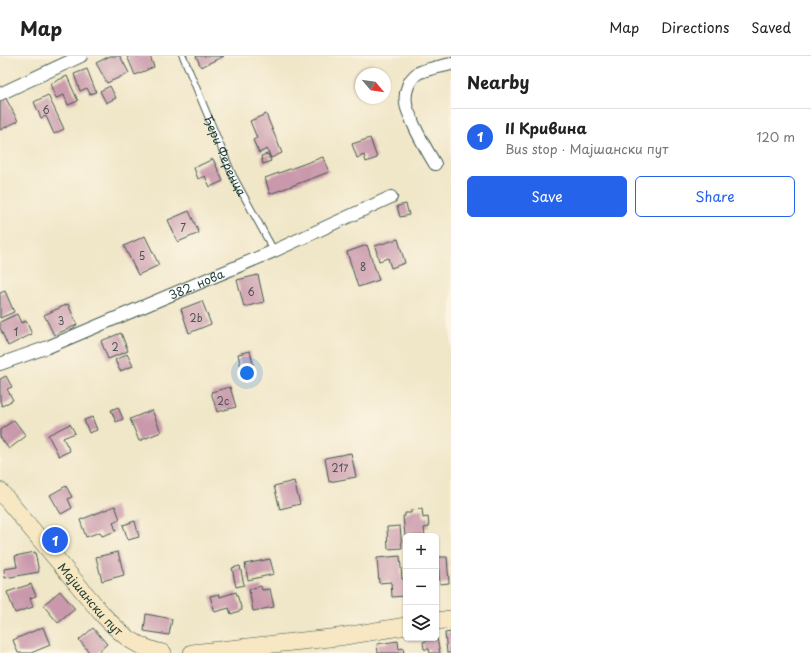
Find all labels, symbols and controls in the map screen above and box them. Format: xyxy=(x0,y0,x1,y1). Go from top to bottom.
text: Map xyxy=(20,14,62,42)
text: Map xyxy=(609,17,639,38)
text: Directions xyxy=(661,17,729,38)
text: Saved xyxy=(751,17,791,38)
north arrow xyxy=(355,68,391,104)
text: Nearby xyxy=(467,69,529,95)
house number: 6 xyxy=(42,102,50,117)
street label: Ђери Ференца xyxy=(200,112,251,200)
text: II Кривина xyxy=(505,116,587,139)
text: 1 xyxy=(477,127,483,146)
text: 120 m xyxy=(756,127,795,146)
text: Bus stop · Мајшански пут xyxy=(505,139,668,158)
button: Save xyxy=(467,176,627,217)
button: Share xyxy=(635,176,795,217)
house number: 7 xyxy=(180,220,186,235)
house number: 5 xyxy=(139,248,145,263)
house number: 8 xyxy=(360,259,366,274)
street label: 382. нова xyxy=(166,264,227,304)
house number: 6 xyxy=(247,284,255,299)
house number: 2b xyxy=(190,310,203,325)
house number: 3 xyxy=(58,313,64,328)
house number: 1 xyxy=(14,324,18,339)
house number: 2 xyxy=(111,339,119,354)
your location xyxy=(237,363,257,383)
house number: 2c xyxy=(217,393,229,408)
house number: 217 xyxy=(332,460,349,475)
pin: 1 xyxy=(42,525,68,555)
map controls xyxy=(403,533,439,641)
button: + xyxy=(403,533,439,569)
street label: Мајшански пут xyxy=(54,559,127,640)
button: − xyxy=(403,569,439,605)
button: layers xyxy=(403,605,439,641)

